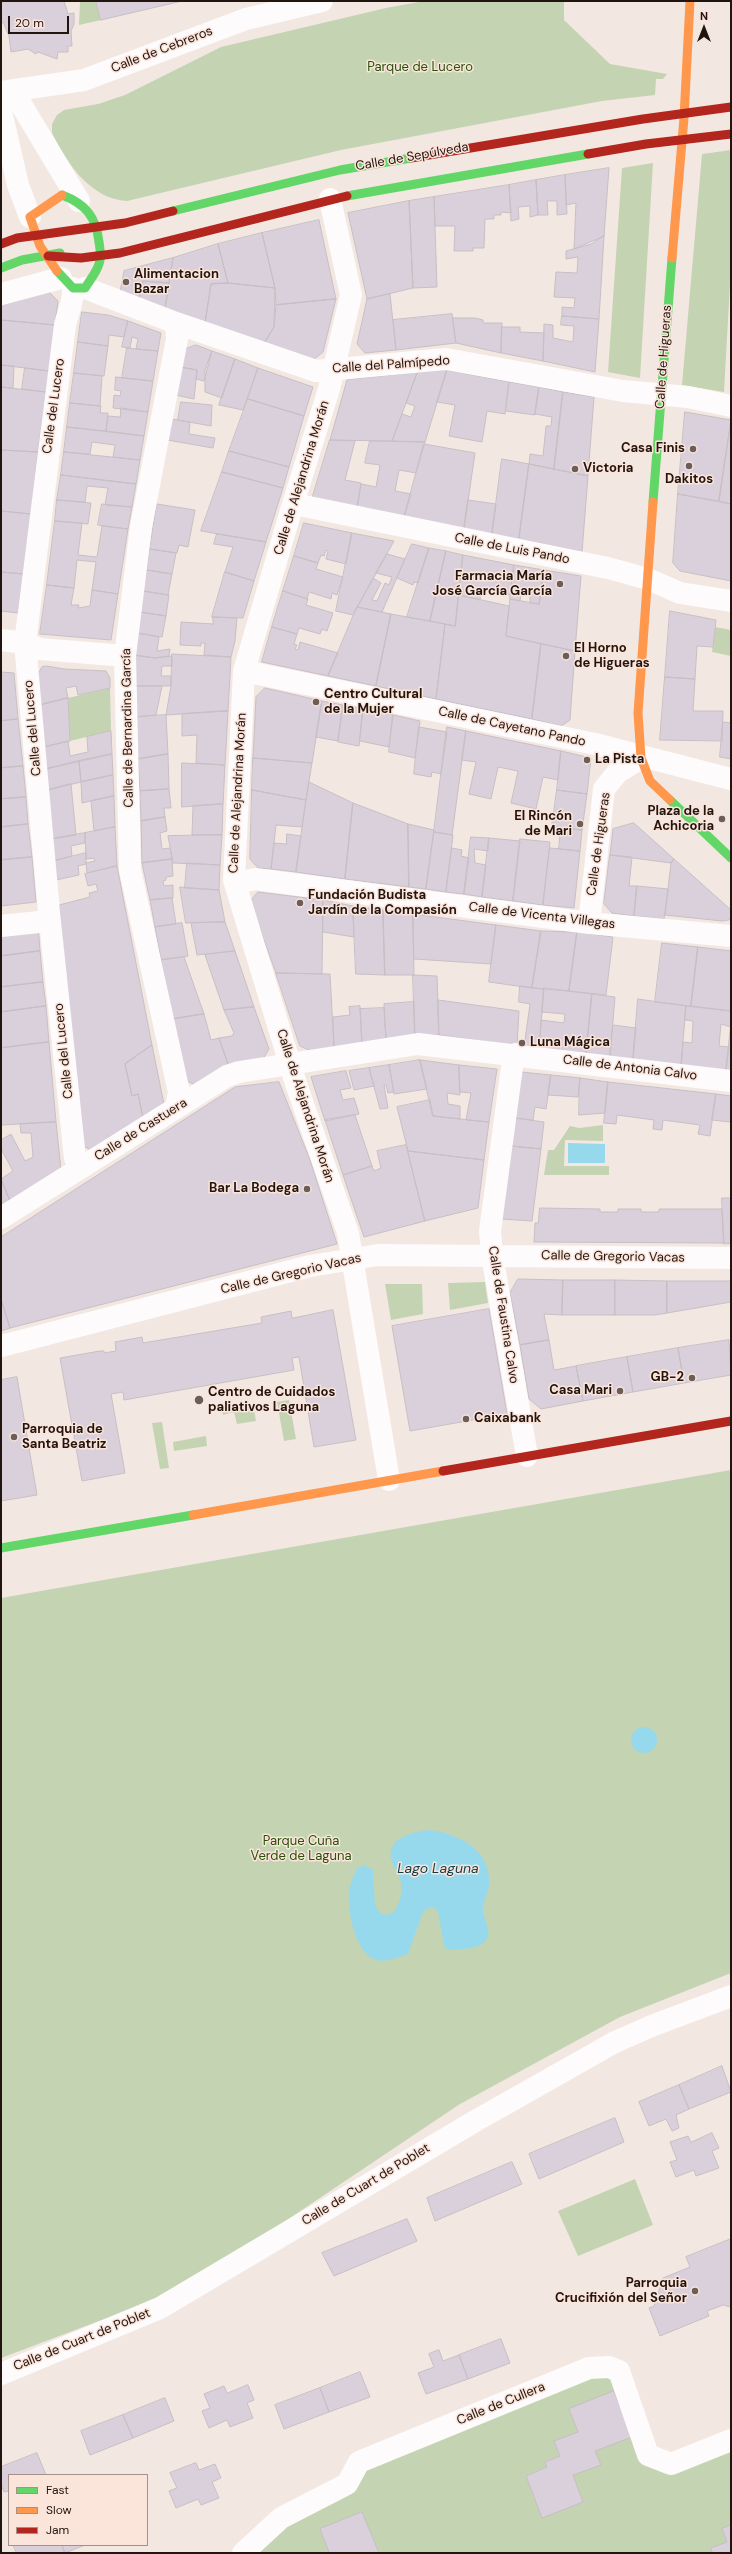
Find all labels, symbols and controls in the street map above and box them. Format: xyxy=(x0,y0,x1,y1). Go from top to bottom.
scale bar xyxy=(10,8,71,34)
north arrow xyxy=(684,8,724,48)
text: N xyxy=(700,9,708,23)
text: 20 m xyxy=(15,15,44,31)
street label: Calle de Cebreros xyxy=(109,23,215,77)
park label: Parque de Lucero xyxy=(367,60,473,76)
street label: Calle de Sepúlveda xyxy=(354,139,470,175)
place label: Alimentacion Bazar xyxy=(134,267,219,298)
marker: Alimentacion Bazar xyxy=(121,277,131,287)
street label: Calle de Higueras xyxy=(653,304,675,410)
street label: Calle del Palmípedo xyxy=(332,353,450,377)
street label: Calle del Lucero xyxy=(40,357,68,455)
street label: Calle de Alejandrina Morán xyxy=(271,399,333,557)
place label: Casa Finis xyxy=(621,441,685,457)
marker: Casa Finis xyxy=(688,444,698,454)
place label: Victoria xyxy=(583,461,633,477)
marker: Dakitos xyxy=(684,461,694,471)
marker: Victoria xyxy=(570,464,580,474)
place label: Dakitos xyxy=(665,472,713,488)
street label: Calle de Luis Pando xyxy=(453,530,571,568)
place label: Farmacia María José García García xyxy=(432,569,552,600)
marker: Farmacia María José García García xyxy=(555,579,565,589)
place label: El Horno de Higueras xyxy=(574,641,650,672)
street label: Calle de Bernardina García xyxy=(119,648,137,808)
marker: El Horno de Higueras xyxy=(561,651,571,661)
street label: Calle del Lucero xyxy=(21,679,45,777)
place label: Centro Cultural de la Mujer xyxy=(324,687,422,718)
marker: Centro Cultural de la Mujer xyxy=(311,697,321,707)
street label: Calle de Cayetano Pando xyxy=(437,704,587,750)
street label: Calle de Alejandrina Morán xyxy=(226,712,250,874)
place label: La Pista xyxy=(595,752,644,768)
marker: La Pista xyxy=(582,755,592,765)
street label: Calle de Higueras xyxy=(584,791,614,897)
place label: Plaza de la Achicoria xyxy=(647,804,714,835)
place label: El Rincón de Mari xyxy=(514,809,572,840)
marker: Plaza de la Achicoria xyxy=(717,814,727,824)
marker: El Rincón de Mari xyxy=(575,819,585,829)
place label: Fundación Budista Jardín de la Compasión xyxy=(308,888,457,919)
marker: Fundación Budista Jardín de la Compasión xyxy=(295,898,305,908)
street label: Calle de Vicenta Villegas xyxy=(468,899,616,933)
street label: Calle del Lucero xyxy=(51,1002,77,1100)
street label: Calle de Alejandrina Morán xyxy=(273,1027,337,1185)
place label: Luna Mágica xyxy=(530,1035,610,1051)
marker: Luna Mágica xyxy=(517,1038,527,1048)
street label: Calle de Antonia Calvo xyxy=(562,1052,698,1084)
street label: Calle de Castuera xyxy=(92,1095,190,1165)
place label: Bar La Bodega xyxy=(209,1181,299,1197)
marker: Bar La Bodega xyxy=(302,1184,312,1194)
street label: Calle de Faustina Calvo xyxy=(484,1245,522,1385)
street label: Calle de Gregorio Vacas xyxy=(541,1248,685,1266)
street label: Calle de Gregorio Vacas xyxy=(219,1250,363,1298)
place label: GB-2 xyxy=(651,1370,684,1386)
marker: GB-2 xyxy=(687,1373,697,1383)
place label: Casa Mari xyxy=(549,1383,612,1399)
place label: Centro de Cuidados paliativos Laguna xyxy=(208,1385,335,1416)
marker: Casa Mari xyxy=(615,1386,625,1396)
marker: Centro de Cuidados paliativos Laguna xyxy=(193,1394,205,1406)
place label: Caixabank xyxy=(474,1411,541,1427)
marker: Caixabank xyxy=(461,1414,471,1424)
place label: Parroquia de Santa Beatriz xyxy=(22,1422,106,1453)
marker: Parroquia de Santa Beatriz xyxy=(9,1432,19,1442)
park label: Parque Cuña Verde de Laguna xyxy=(251,1834,351,1865)
water label: Lago Laguna xyxy=(397,1861,479,1877)
street label: Calle de Cuart de Poblet xyxy=(299,2141,433,2229)
place label: Parroquia Crucifixión del Señor xyxy=(555,2276,687,2307)
marker: Parroquia Crucifixión del Señor xyxy=(690,2286,700,2296)
street label: Calle de Cuart de Poblet xyxy=(11,2305,153,2375)
street label: Calle de Cullera xyxy=(455,2379,547,2429)
legend xyxy=(8,2474,148,2546)
text: Fast xyxy=(46,2482,69,2498)
text: Slow xyxy=(46,2502,72,2518)
text: Jam xyxy=(46,2522,69,2538)

